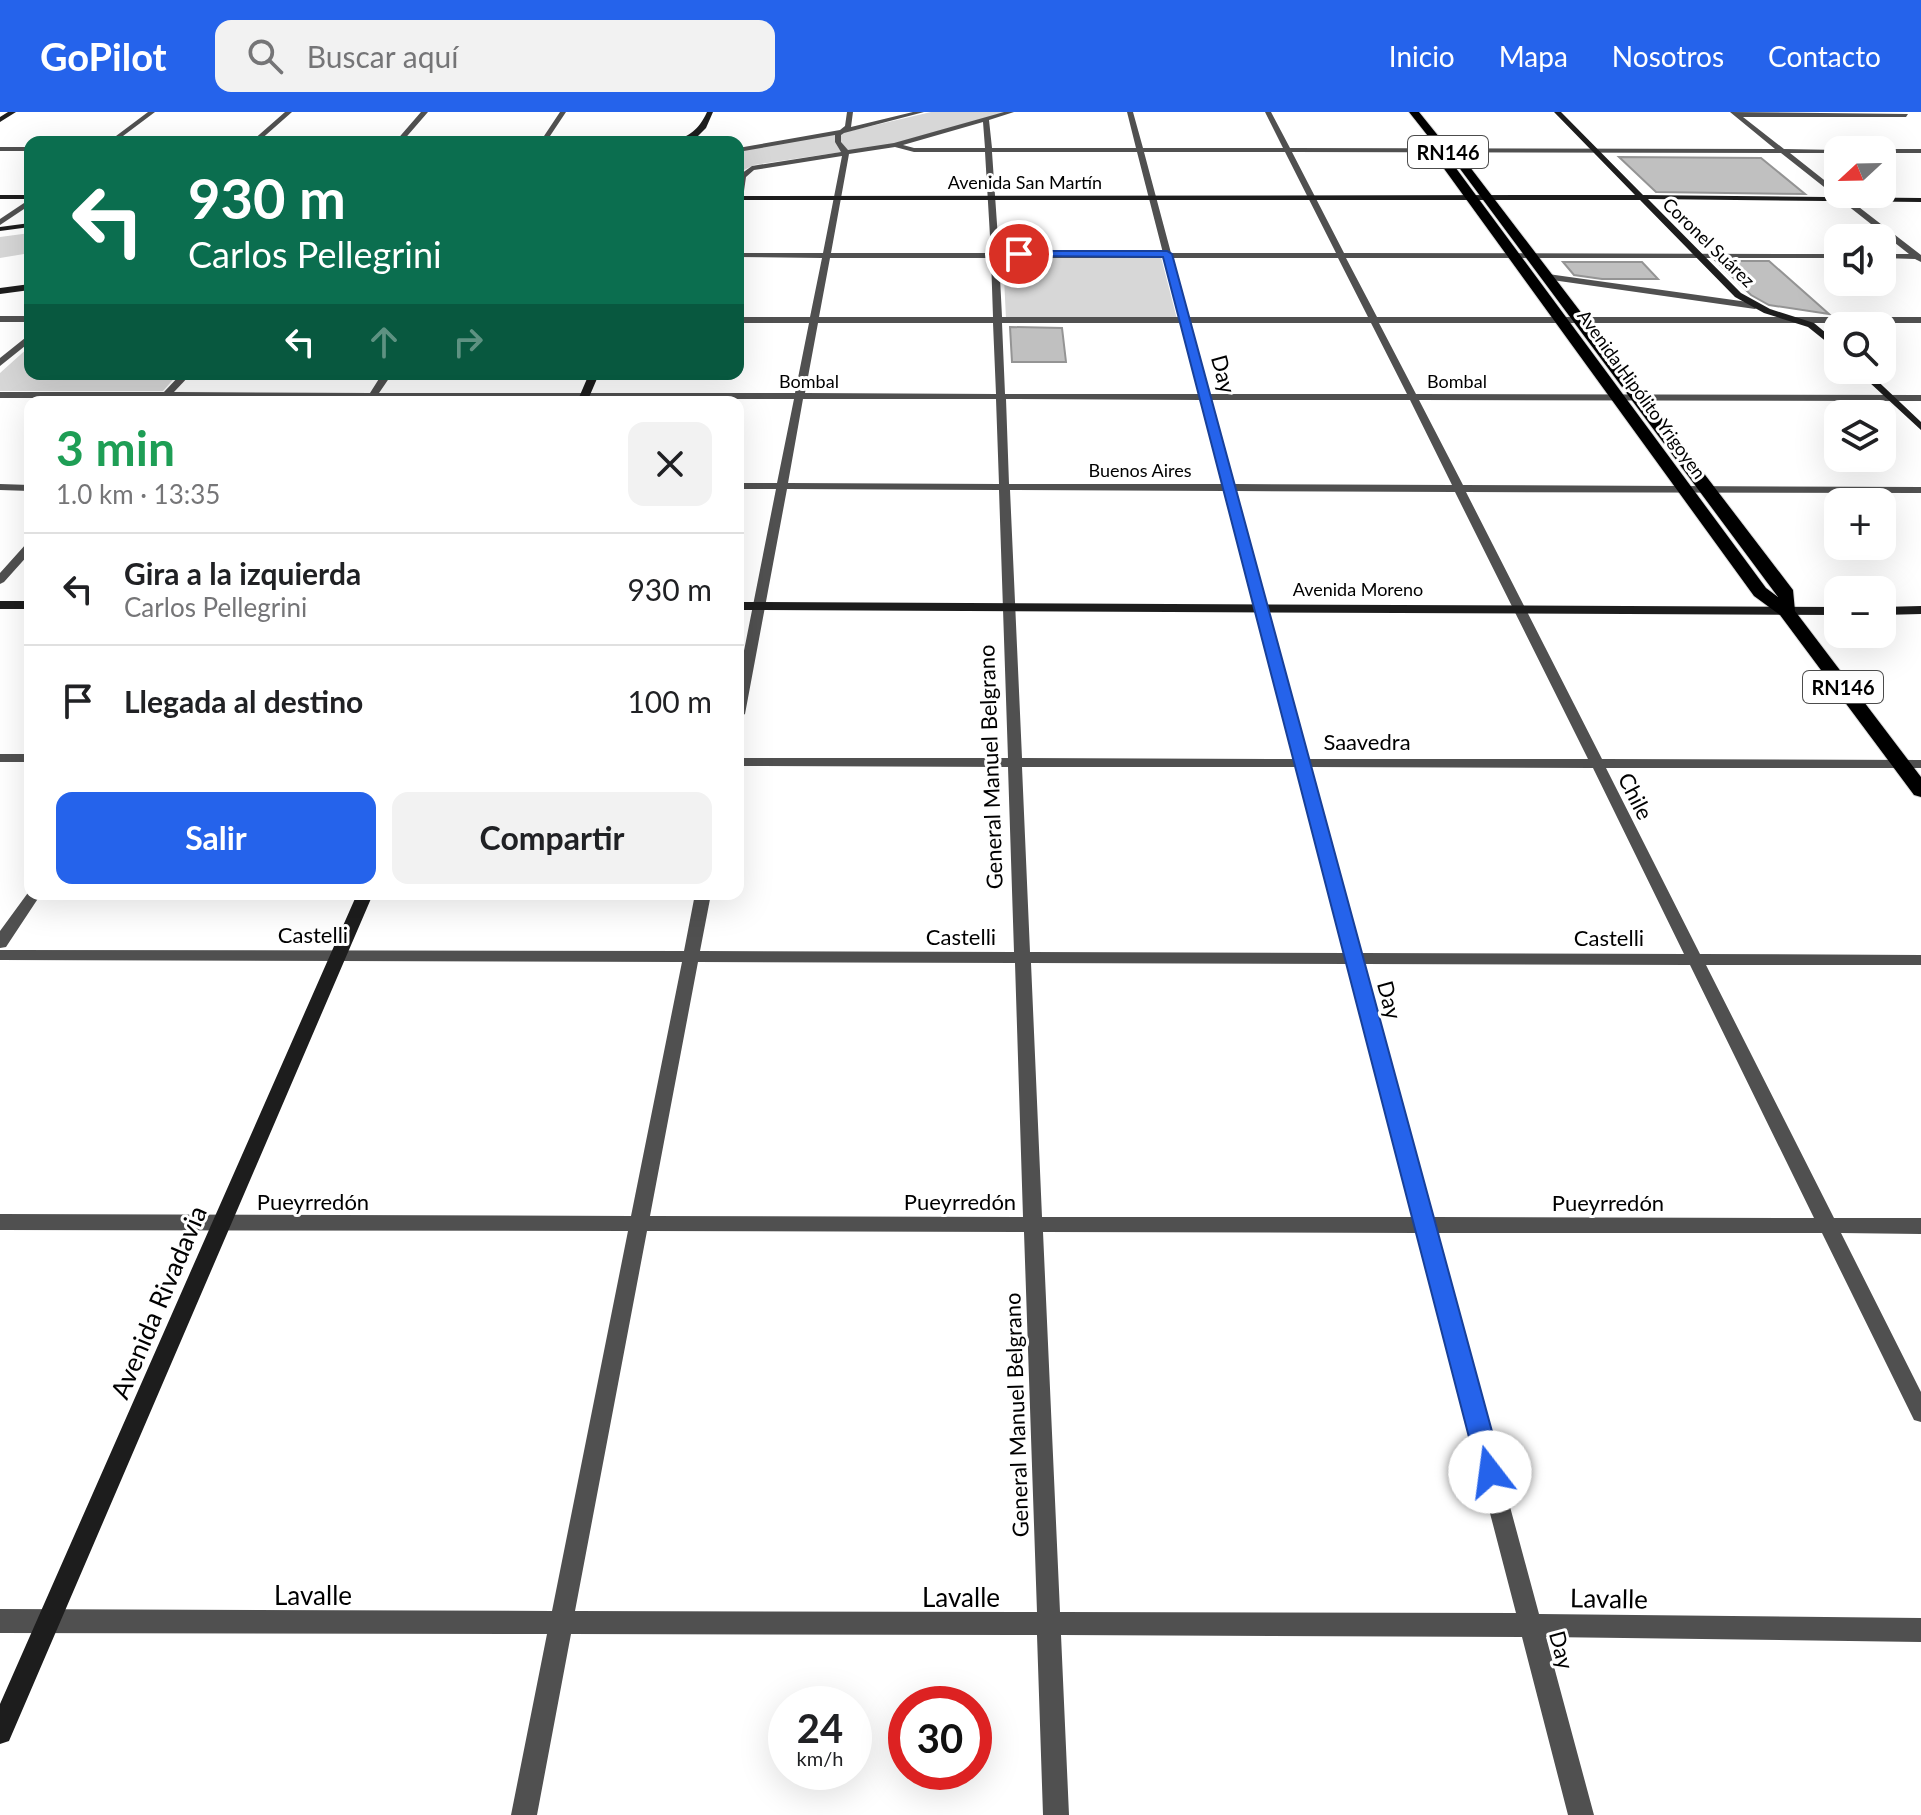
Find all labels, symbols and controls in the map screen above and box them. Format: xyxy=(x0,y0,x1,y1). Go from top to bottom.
search box xyxy=(215,20,775,92)
text: GoPilot xyxy=(40,33,167,79)
icon: search xyxy=(243,34,287,78)
text: Buscar aquí xyxy=(307,38,458,74)
text: Inicio xyxy=(1389,39,1455,73)
text: Mapa xyxy=(1499,39,1568,73)
text: Nosotros xyxy=(1612,39,1724,73)
text: Contacto xyxy=(1768,39,1881,73)
road number: RN146 xyxy=(1408,136,1488,168)
north arrow xyxy=(1824,136,1896,208)
map controls xyxy=(1824,136,1896,648)
text: 930 m xyxy=(188,164,346,231)
icon: left xyxy=(56,168,160,272)
street label: Avenida San Martín xyxy=(948,171,1102,193)
street label: Coronel Suárez xyxy=(1658,193,1760,291)
pin xyxy=(985,220,1053,288)
button: sound xyxy=(1824,224,1896,296)
text: Carlos Pellegrini xyxy=(188,232,442,276)
icon: arrive xyxy=(997,232,1041,276)
street label: Avenida Hipólito Yrigoyen xyxy=(1573,305,1711,483)
button: search xyxy=(1824,312,1896,384)
icon: left xyxy=(278,320,322,364)
icon: ahead xyxy=(362,320,406,364)
icon: right xyxy=(446,320,490,364)
street label: Day xyxy=(1206,352,1242,397)
street label: Bombal xyxy=(779,370,839,392)
street label: Bombal xyxy=(1427,370,1487,392)
button: layers xyxy=(1824,400,1896,472)
text: 3 min xyxy=(56,419,175,476)
button: close xyxy=(628,422,712,506)
street label: Buenos Aires xyxy=(1089,459,1192,481)
text: 1.0 km · 13:35 xyxy=(56,478,220,510)
button: + xyxy=(1824,488,1896,560)
text: Gira a la izquierda xyxy=(124,555,361,591)
icon: left xyxy=(56,567,100,611)
text: 930 m xyxy=(627,571,712,607)
button: − xyxy=(1824,576,1896,648)
street label: Avenida Moreno xyxy=(1293,578,1423,600)
text: Carlos Pellegrini xyxy=(124,591,307,623)
street label: General Manuel Belgrano xyxy=(972,644,1008,890)
road number: RN146 xyxy=(1803,671,1883,703)
icon: arrive xyxy=(56,679,100,723)
text: Llegada al destino xyxy=(124,683,363,719)
text: 100 m xyxy=(627,683,712,719)
street label: Saavedra xyxy=(1323,728,1411,755)
street label: Chile xyxy=(1613,768,1659,824)
button: Salir xyxy=(56,792,376,884)
button: Compartir xyxy=(392,792,712,884)
street label: Castelli xyxy=(278,921,348,948)
street label: Castelli xyxy=(926,923,996,950)
street label: Castelli xyxy=(1574,924,1644,951)
street label: Day xyxy=(1372,978,1408,1023)
street label: Pueyrredón xyxy=(257,1188,369,1215)
street label: Pueyrredón xyxy=(904,1188,1016,1215)
street label: Pueyrredón xyxy=(1552,1189,1664,1216)
street label: Avenida Rivadavia xyxy=(103,1201,213,1403)
street label: General Manuel Belgrano xyxy=(998,1292,1034,1538)
position arrow xyxy=(1448,1430,1532,1514)
street label: Lavalle xyxy=(274,1579,352,1611)
street label: Lavalle xyxy=(922,1581,1000,1613)
street label: Lavalle xyxy=(1570,1581,1648,1615)
street label: Day xyxy=(1544,1628,1580,1673)
speed limit sign: 30 xyxy=(888,1686,992,1790)
text: 24 xyxy=(797,1704,843,1752)
text: km/h xyxy=(797,1746,843,1770)

